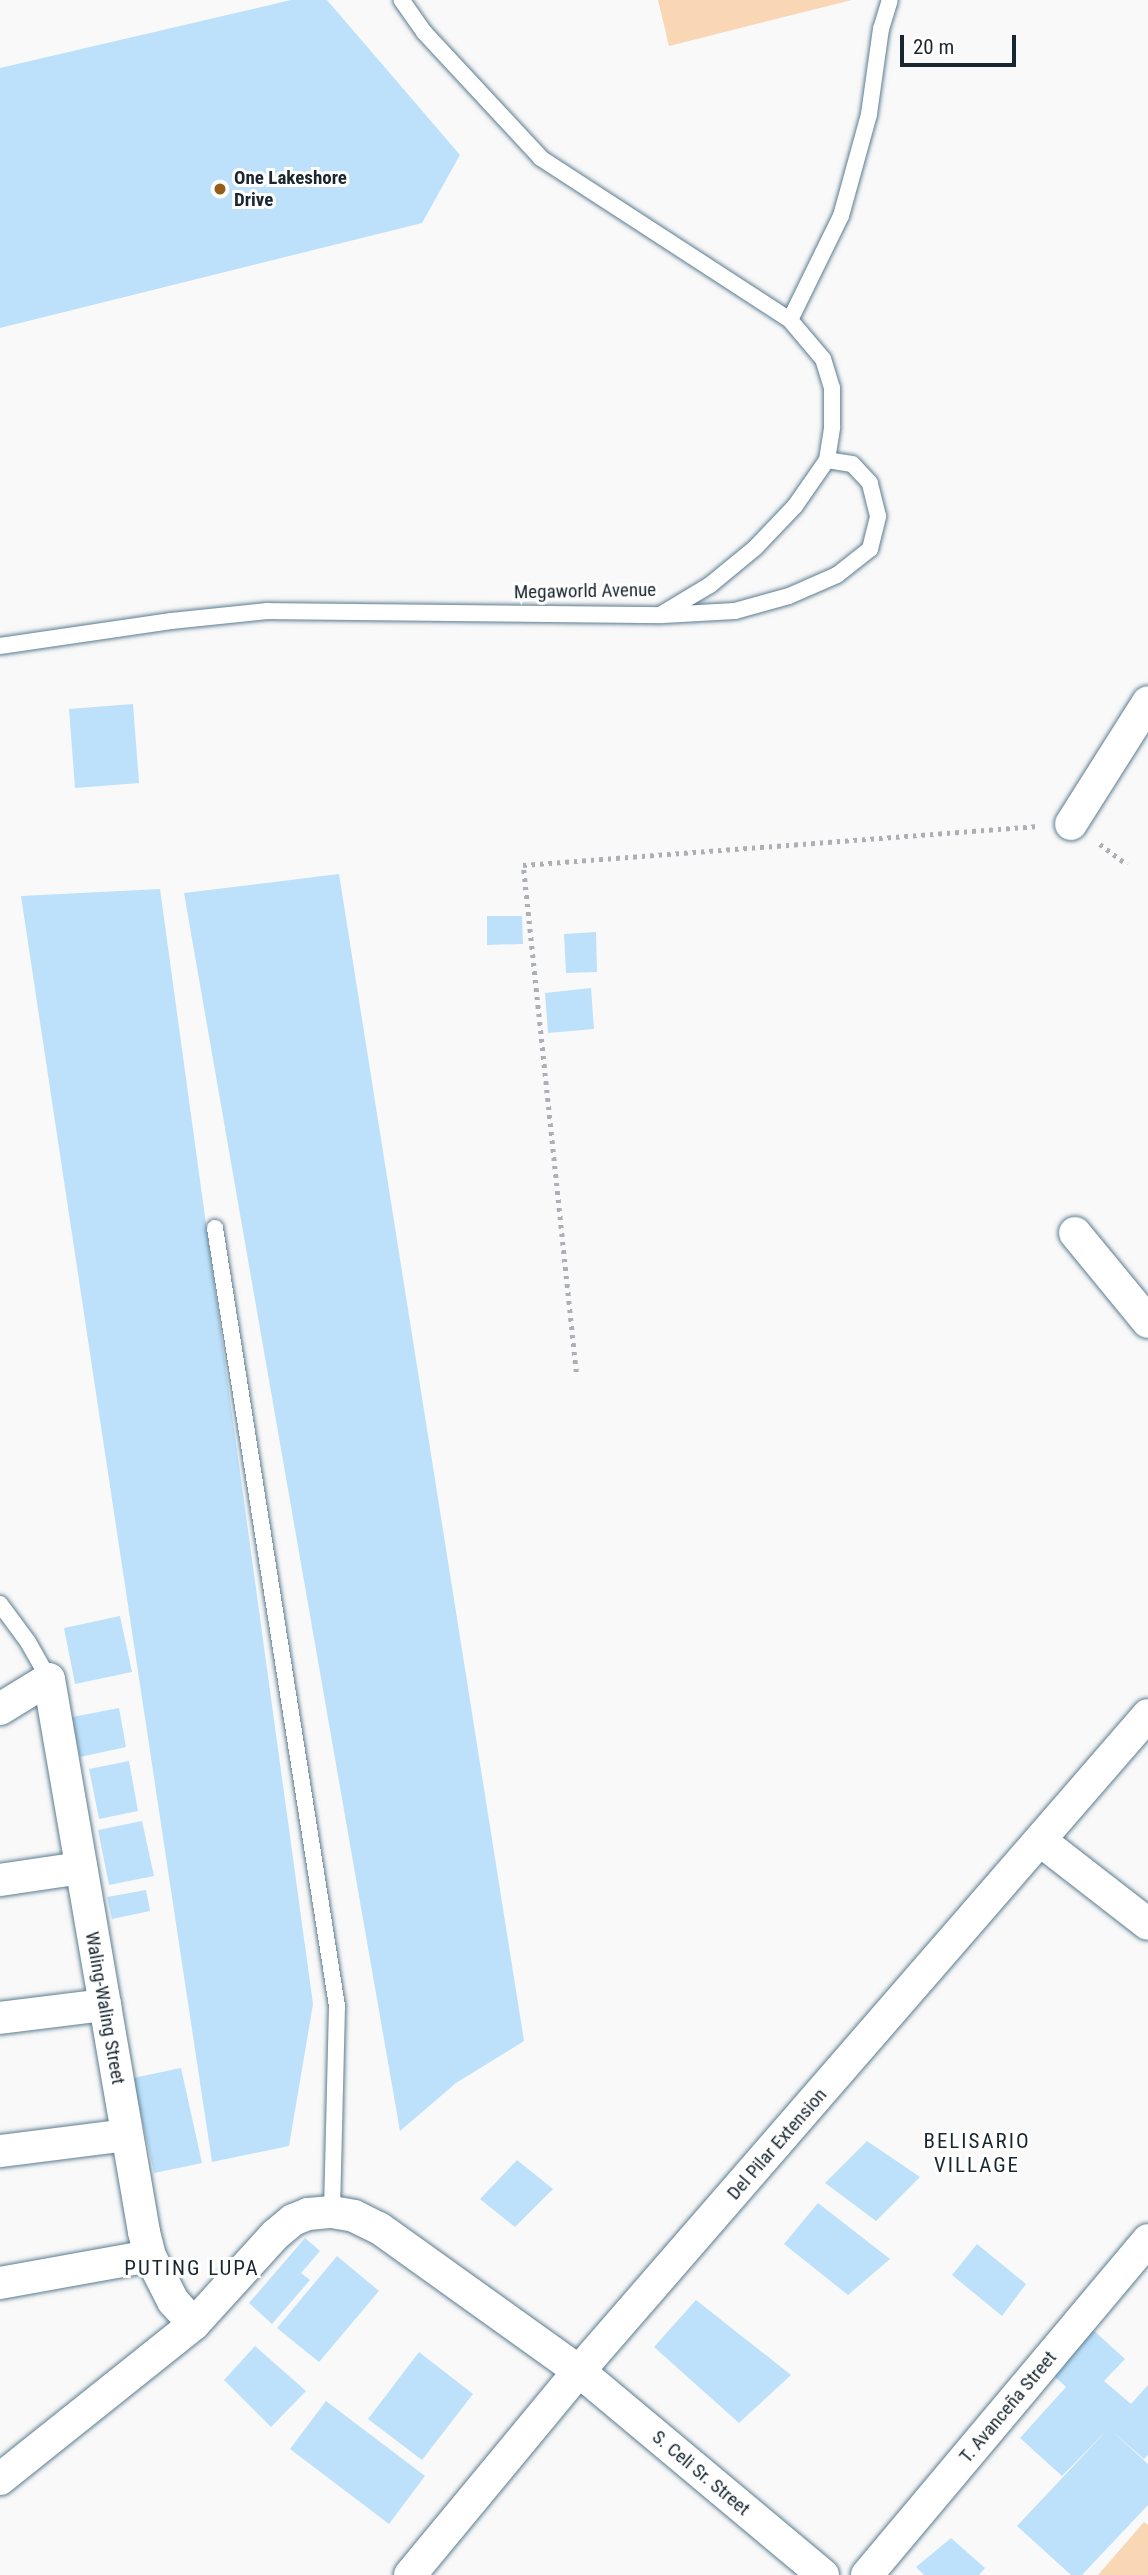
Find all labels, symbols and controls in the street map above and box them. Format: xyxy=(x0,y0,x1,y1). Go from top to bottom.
scale bar xyxy=(903,21,1018,65)
text: 20 m xyxy=(913,35,954,59)
place label: One Lakeshore Drive xyxy=(234,167,347,211)
marker: One Lakeshore Drive xyxy=(212,181,228,197)
street label: Megaworld Avenue xyxy=(514,578,656,604)
street label: Waling-Waling Street xyxy=(80,1930,130,2086)
street label: Del Pilar Extension xyxy=(722,2084,832,2204)
district label: BELISARIO VILLAGE xyxy=(925,2128,1029,2178)
district label: PUTING LUPA xyxy=(126,2255,258,2281)
street label: T. Avanceña Street xyxy=(955,2346,1061,2468)
street label: S. Celi Sr. Street xyxy=(648,2426,754,2520)

